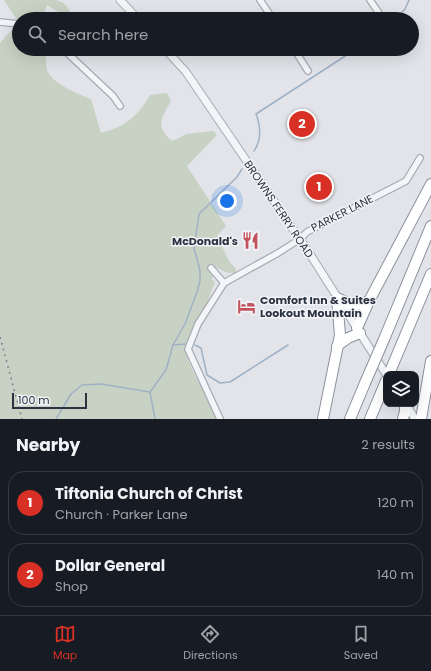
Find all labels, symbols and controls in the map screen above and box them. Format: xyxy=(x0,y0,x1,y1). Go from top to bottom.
search box xyxy=(12,12,419,56)
icon: search xyxy=(26,23,48,45)
text: Search here xyxy=(58,24,148,45)
pin: 2 xyxy=(289,109,315,139)
street label: BROWNS FERRY ROAD xyxy=(240,157,318,261)
pin: 1 xyxy=(306,172,332,202)
street label: PARKER LANE xyxy=(308,190,376,236)
your location xyxy=(217,191,237,211)
restaurant icon: McDonald's xyxy=(241,231,261,251)
place label: McDonald's xyxy=(172,233,238,249)
place label: Comfort Inn & Suites Lookout Mountain xyxy=(260,292,376,321)
hotel icon: Comfort Inn & Suites Lookout Mountain xyxy=(237,296,257,316)
map controls xyxy=(383,371,419,407)
button: layers xyxy=(383,371,419,407)
scale bar xyxy=(12,391,87,410)
text: 100 m xyxy=(18,392,50,408)
text: Nearby xyxy=(16,433,80,457)
text: 2 results xyxy=(361,435,415,454)
text: Tiftonia Church of Christ xyxy=(55,483,243,504)
text: 1 xyxy=(28,493,32,512)
text: 120 m xyxy=(377,493,414,512)
text: Church · Parker Lane xyxy=(55,505,187,524)
text: Dollar General xyxy=(55,555,165,576)
text: 2 xyxy=(26,565,34,584)
text: 140 m xyxy=(377,565,414,584)
text: Shop xyxy=(55,577,88,596)
tab: Map xyxy=(53,623,77,664)
tab: Directions xyxy=(183,623,238,664)
tab: Saved xyxy=(344,623,378,664)

